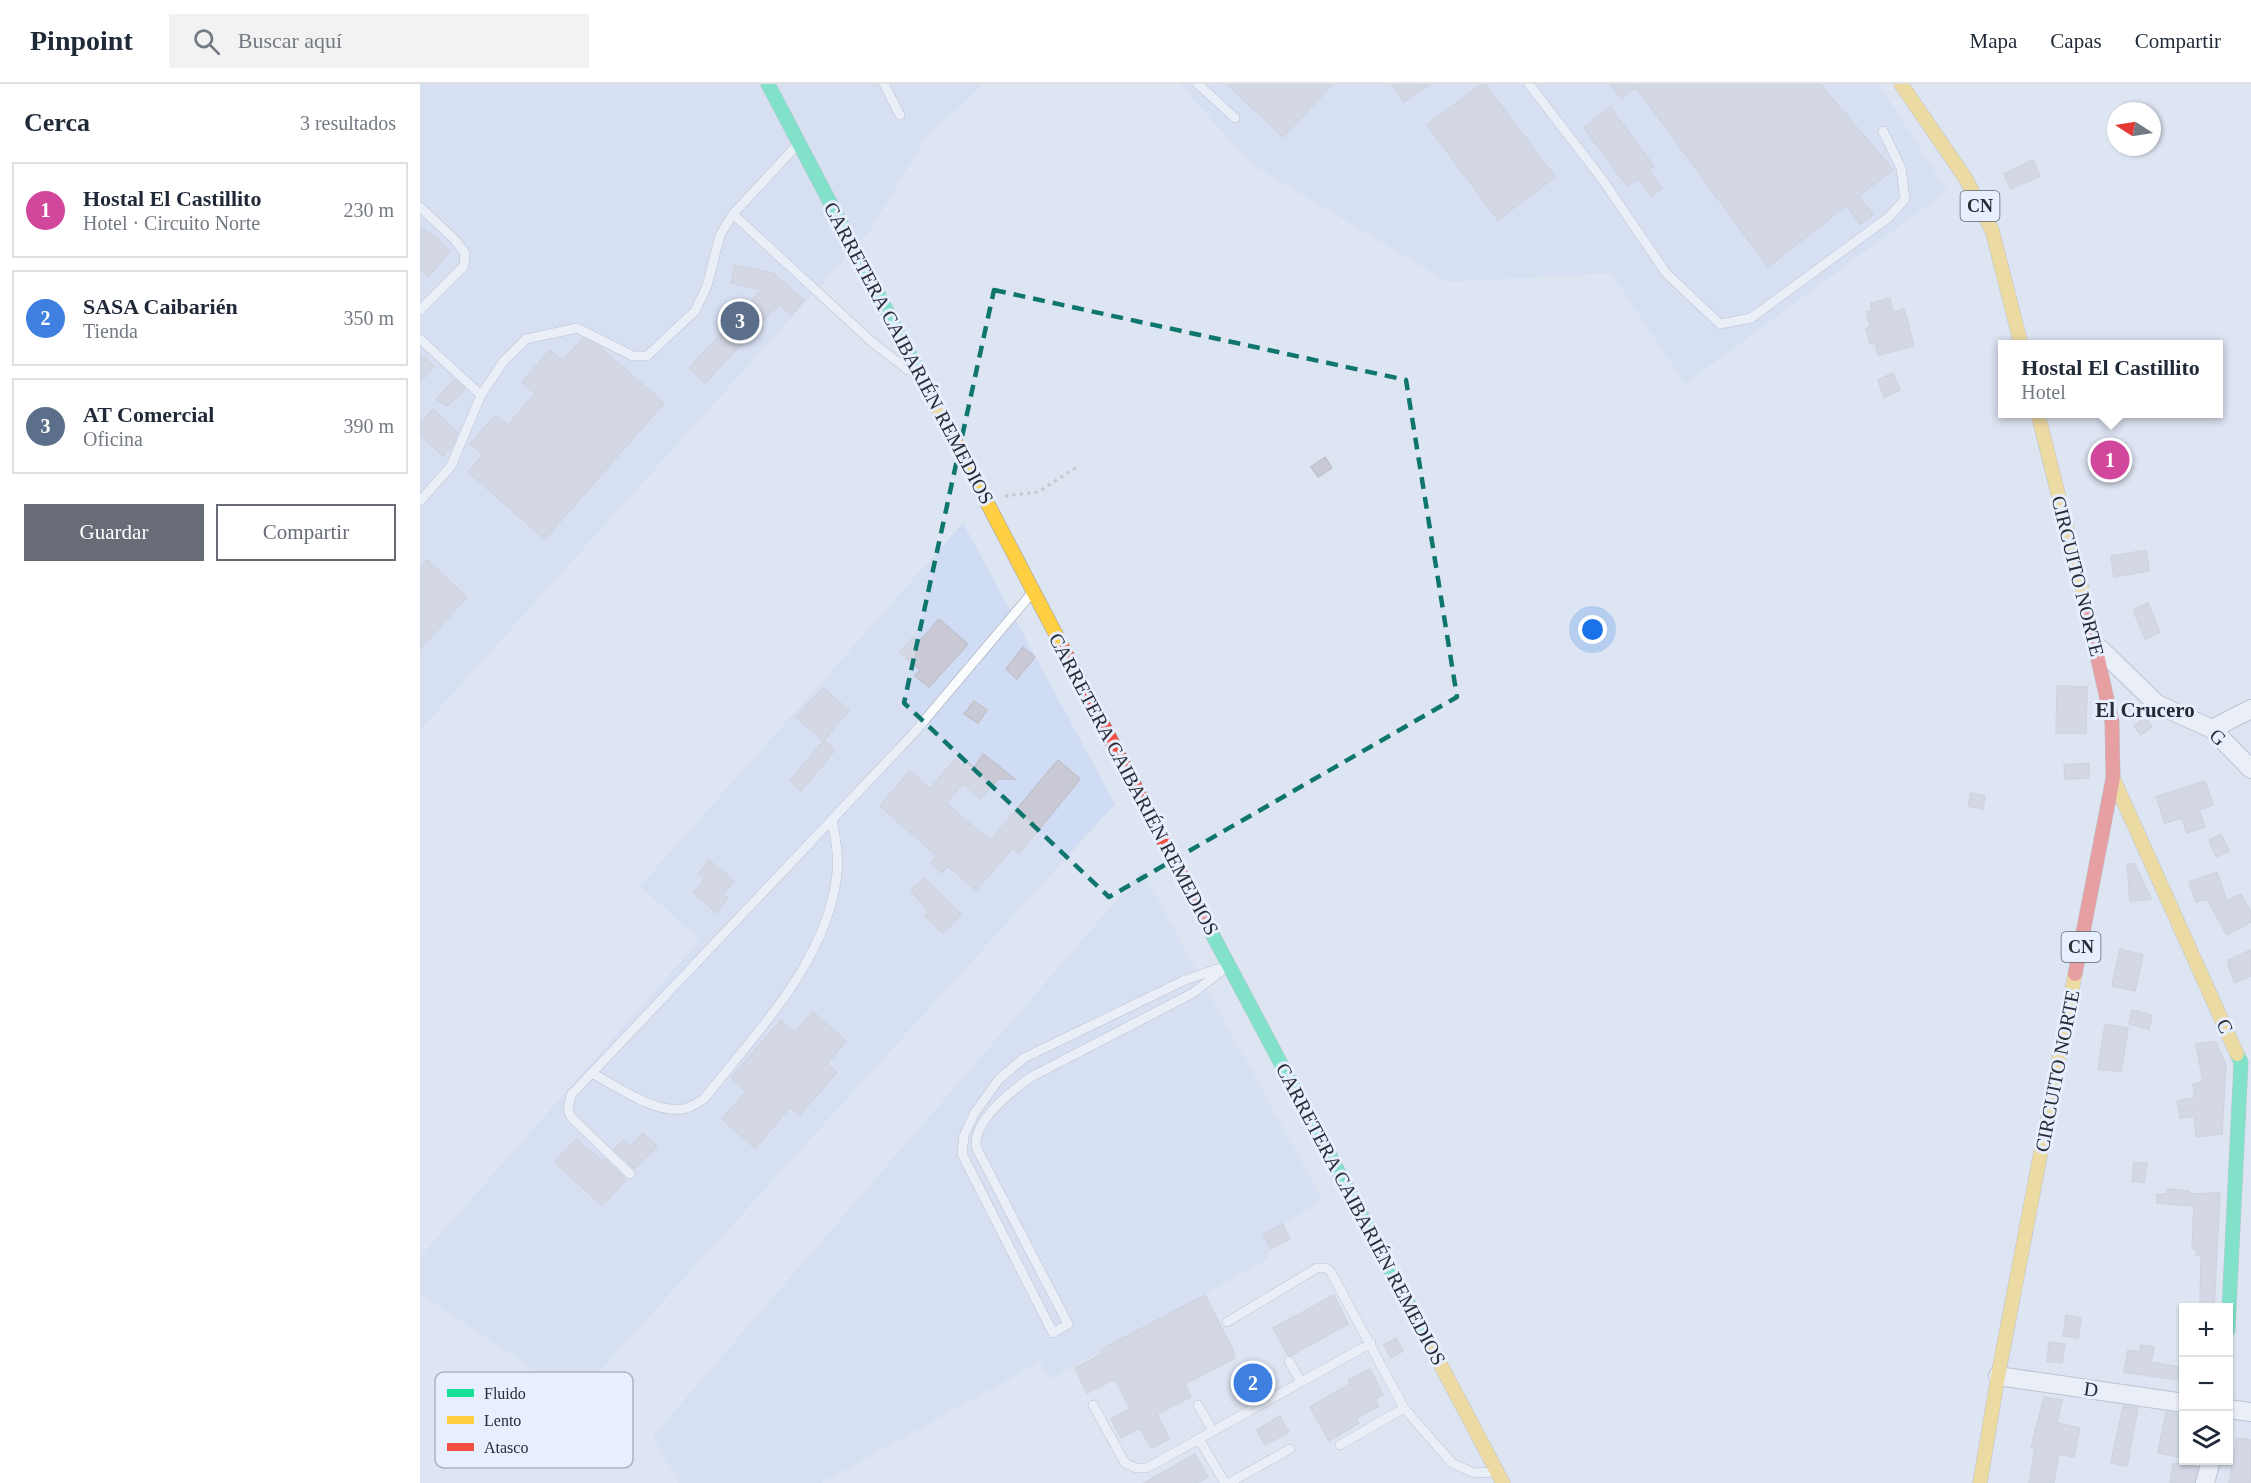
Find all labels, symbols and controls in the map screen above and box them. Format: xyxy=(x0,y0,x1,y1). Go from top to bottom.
search box xyxy=(169,14,589,68)
text: Pinpoint xyxy=(30,25,133,56)
icon: search xyxy=(190,25,223,58)
text: Buscar aquí xyxy=(238,28,342,53)
text: Mapa xyxy=(1970,29,2017,53)
text: Capas xyxy=(2050,29,2102,53)
text: Compartir xyxy=(2135,29,2221,53)
north arrow xyxy=(2107,102,2161,156)
text: Cerca xyxy=(24,108,90,137)
text: 3 resultados xyxy=(300,112,396,134)
text: Hostal El Castillito xyxy=(83,186,261,211)
road number: CN xyxy=(1960,191,2000,221)
street label: CARRETERA CAIBARIÉN REMEDIOS xyxy=(820,198,998,508)
text: 1 xyxy=(41,199,51,221)
text: 230 m xyxy=(343,199,394,221)
text: Hotel · Circuito Norte xyxy=(83,212,260,234)
text: SASA Caibarién xyxy=(83,294,238,319)
pin: 3 xyxy=(720,298,760,344)
text: 2 xyxy=(41,307,51,329)
text: 350 m xyxy=(343,307,394,329)
text: Tienda xyxy=(83,320,138,342)
popup xyxy=(1998,340,2223,418)
text: Hostal El Castillito xyxy=(2021,355,2200,380)
text: Hotel xyxy=(2021,381,2066,403)
text: AT Comercial xyxy=(83,402,214,427)
text: 3 xyxy=(41,415,51,437)
text: 390 m xyxy=(343,415,394,437)
text: Oficina xyxy=(83,428,143,450)
pin: 1 xyxy=(2090,438,2130,482)
street label: CIRCUITO NORTE xyxy=(2047,494,2109,658)
button: Guardar xyxy=(24,504,204,561)
button: Compartir xyxy=(216,504,396,561)
your location xyxy=(1578,615,1607,644)
street label: CARRETERA CAIBARIÉN REMEDIOS xyxy=(1045,629,1223,939)
district label: El Crucero xyxy=(2095,698,2195,722)
street label: G xyxy=(2205,724,2231,750)
road number: CN xyxy=(2062,932,2100,962)
street label: CIRCUITO NORTE xyxy=(2031,988,2083,1154)
street label: C xyxy=(2212,1015,2238,1037)
street label: CARRETERA CAIBARIÉN REMEDIOS xyxy=(1272,1059,1450,1369)
map controls xyxy=(2179,1303,2233,1465)
button: + xyxy=(2179,1303,2233,1357)
button: − xyxy=(2179,1357,2233,1411)
pin: 2 xyxy=(1234,1360,1272,1406)
legend xyxy=(435,1372,633,1468)
street label: D xyxy=(2082,1377,2100,1401)
text: Fluido xyxy=(484,1385,526,1402)
button: layers xyxy=(2179,1411,2233,1465)
text: Lento xyxy=(484,1412,521,1429)
text: Atasco xyxy=(484,1439,528,1456)

